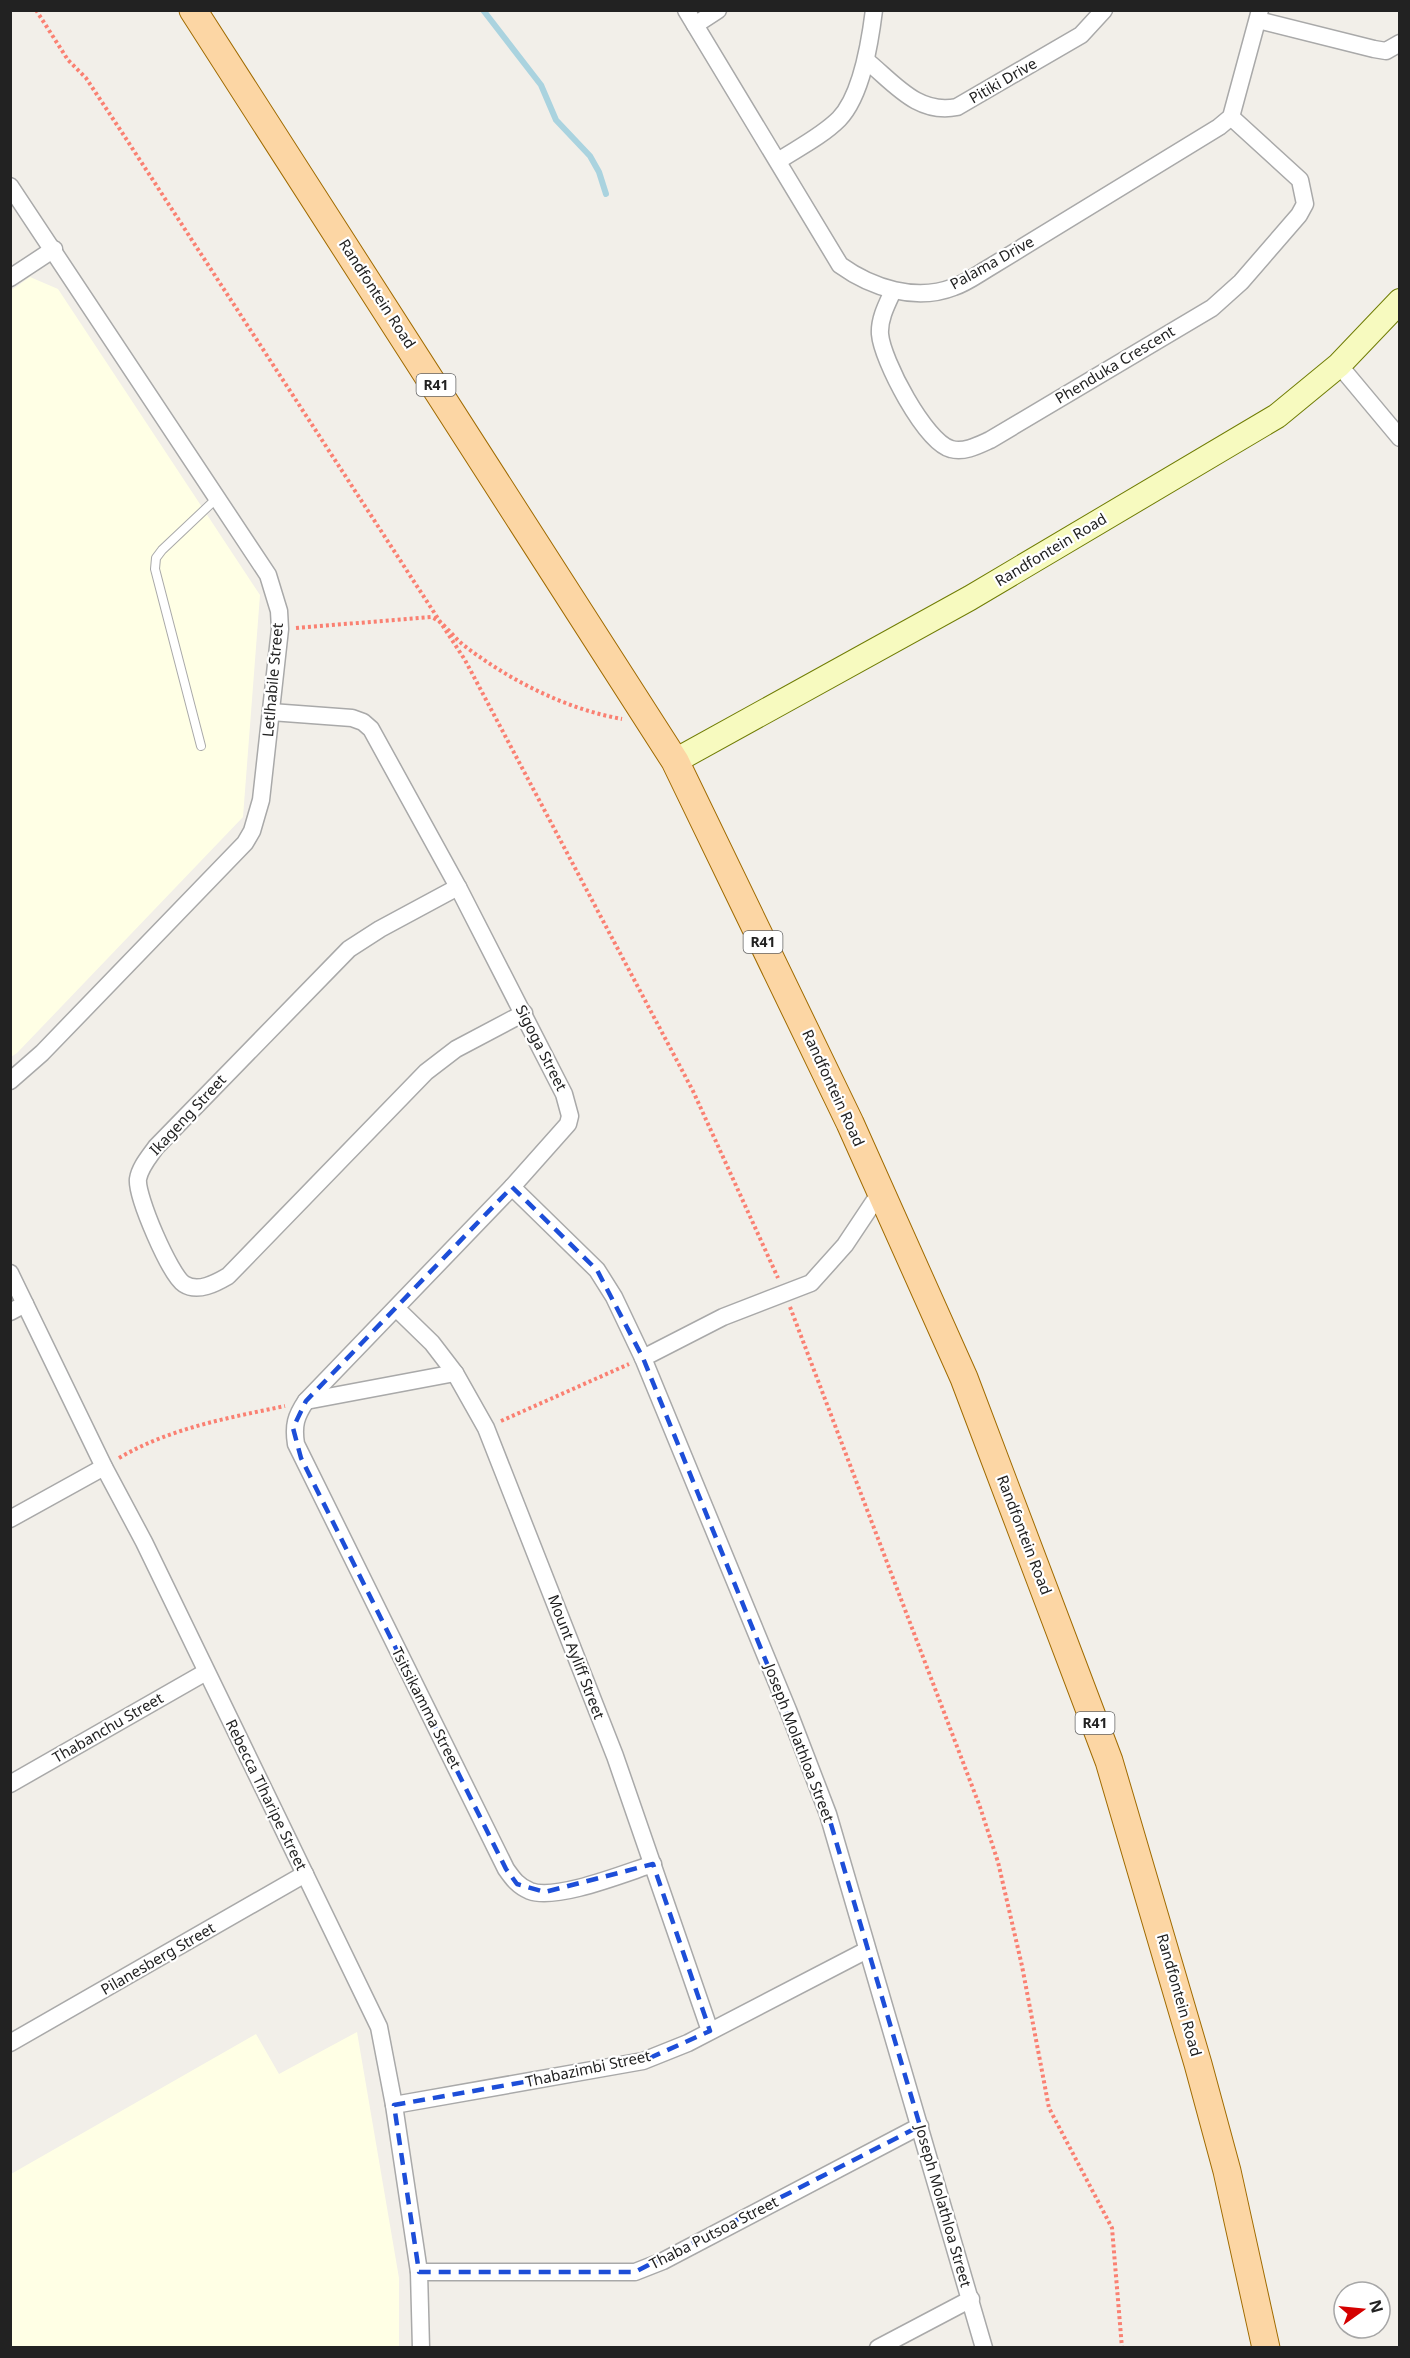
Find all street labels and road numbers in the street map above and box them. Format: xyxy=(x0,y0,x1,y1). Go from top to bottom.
street label: Pitiki Drive xyxy=(965,53,1040,108)
street label: Palama Drive xyxy=(946,231,1037,293)
street label: Randfontein Road xyxy=(335,235,421,352)
street label: Phenduka Crescent xyxy=(1051,320,1179,408)
road number: R41 xyxy=(416,374,456,396)
street label: Randfontein Road xyxy=(991,508,1110,590)
street label: Letlhabile Street xyxy=(257,621,287,738)
road number: R41 xyxy=(744,931,783,953)
street label: Sigoga Street xyxy=(512,1001,572,1094)
street label: Randfontein Road xyxy=(798,1026,870,1149)
street label: Ikageng Street xyxy=(145,1069,230,1159)
street label: Randfontein Road xyxy=(993,1472,1057,1597)
street label: Mount Ayliff Street xyxy=(544,1592,610,1722)
street label: Tsitsikamma Street xyxy=(388,1643,466,1772)
street label: Joseph Molathloa Street xyxy=(760,1659,840,1825)
street label: Thabanchu Street xyxy=(49,1687,167,1767)
road number: R41 xyxy=(1076,1712,1114,1734)
street label: Rebecca Tlharipe Street xyxy=(222,1716,312,1874)
street label: Pilanesberg Street xyxy=(97,1917,219,1999)
street label: Randfontein Road xyxy=(1153,1931,1207,2058)
street label: Thabazimbi Street xyxy=(523,2045,653,2091)
street label: Joseph Molathloa Street xyxy=(911,2120,977,2290)
street label: Thaba Putsoa Street xyxy=(646,2191,782,2273)

